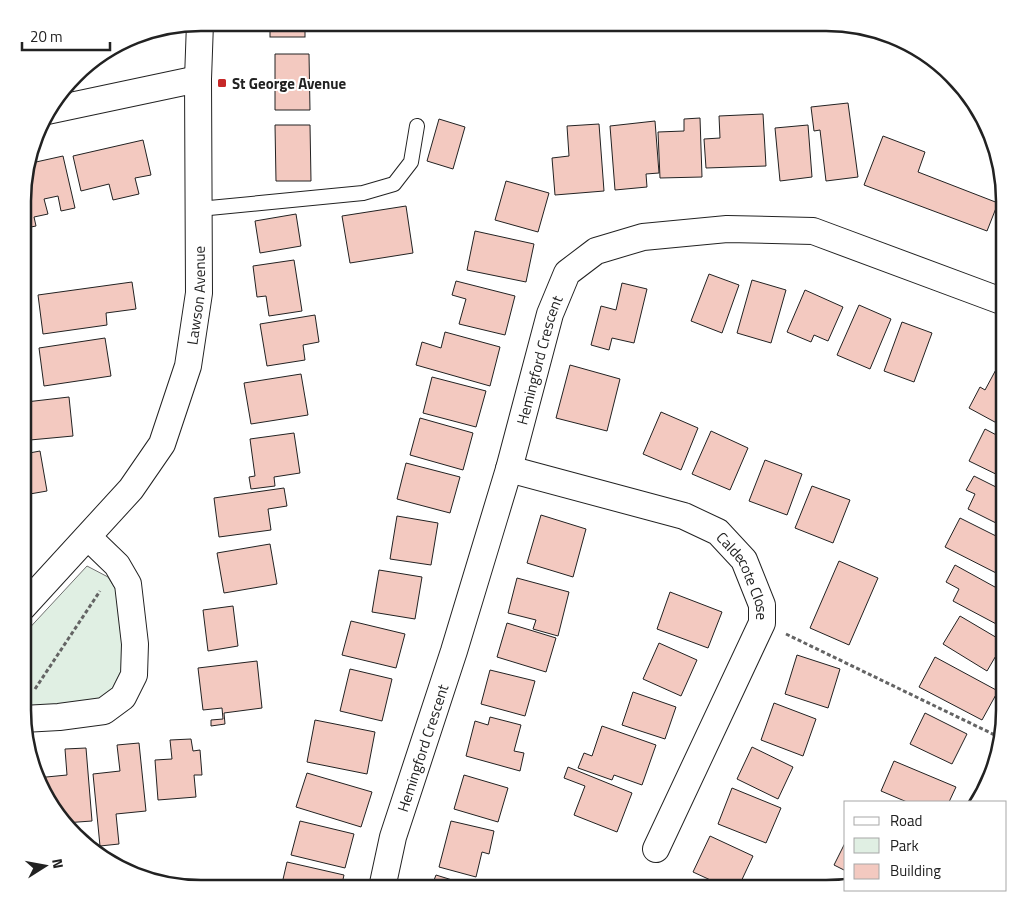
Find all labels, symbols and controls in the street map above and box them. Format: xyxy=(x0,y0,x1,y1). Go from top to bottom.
scale bar xyxy=(22,20,110,52)
text: 20 m xyxy=(30,25,63,48)
place label: St George Avenue xyxy=(232,72,347,95)
marker: St George Avenue xyxy=(216,77,228,89)
street label: Lawson Avenue xyxy=(180,246,210,346)
street label: Hemingford Crescent xyxy=(510,291,568,427)
street label: Caldecote Close xyxy=(711,526,774,620)
street label: Hemingford Crescent xyxy=(391,680,454,815)
legend xyxy=(844,801,1007,891)
text: Road xyxy=(890,809,922,832)
text: Park xyxy=(890,834,919,857)
north arrow xyxy=(20,841,70,891)
text: N xyxy=(47,857,69,870)
text: Building xyxy=(890,859,941,882)

